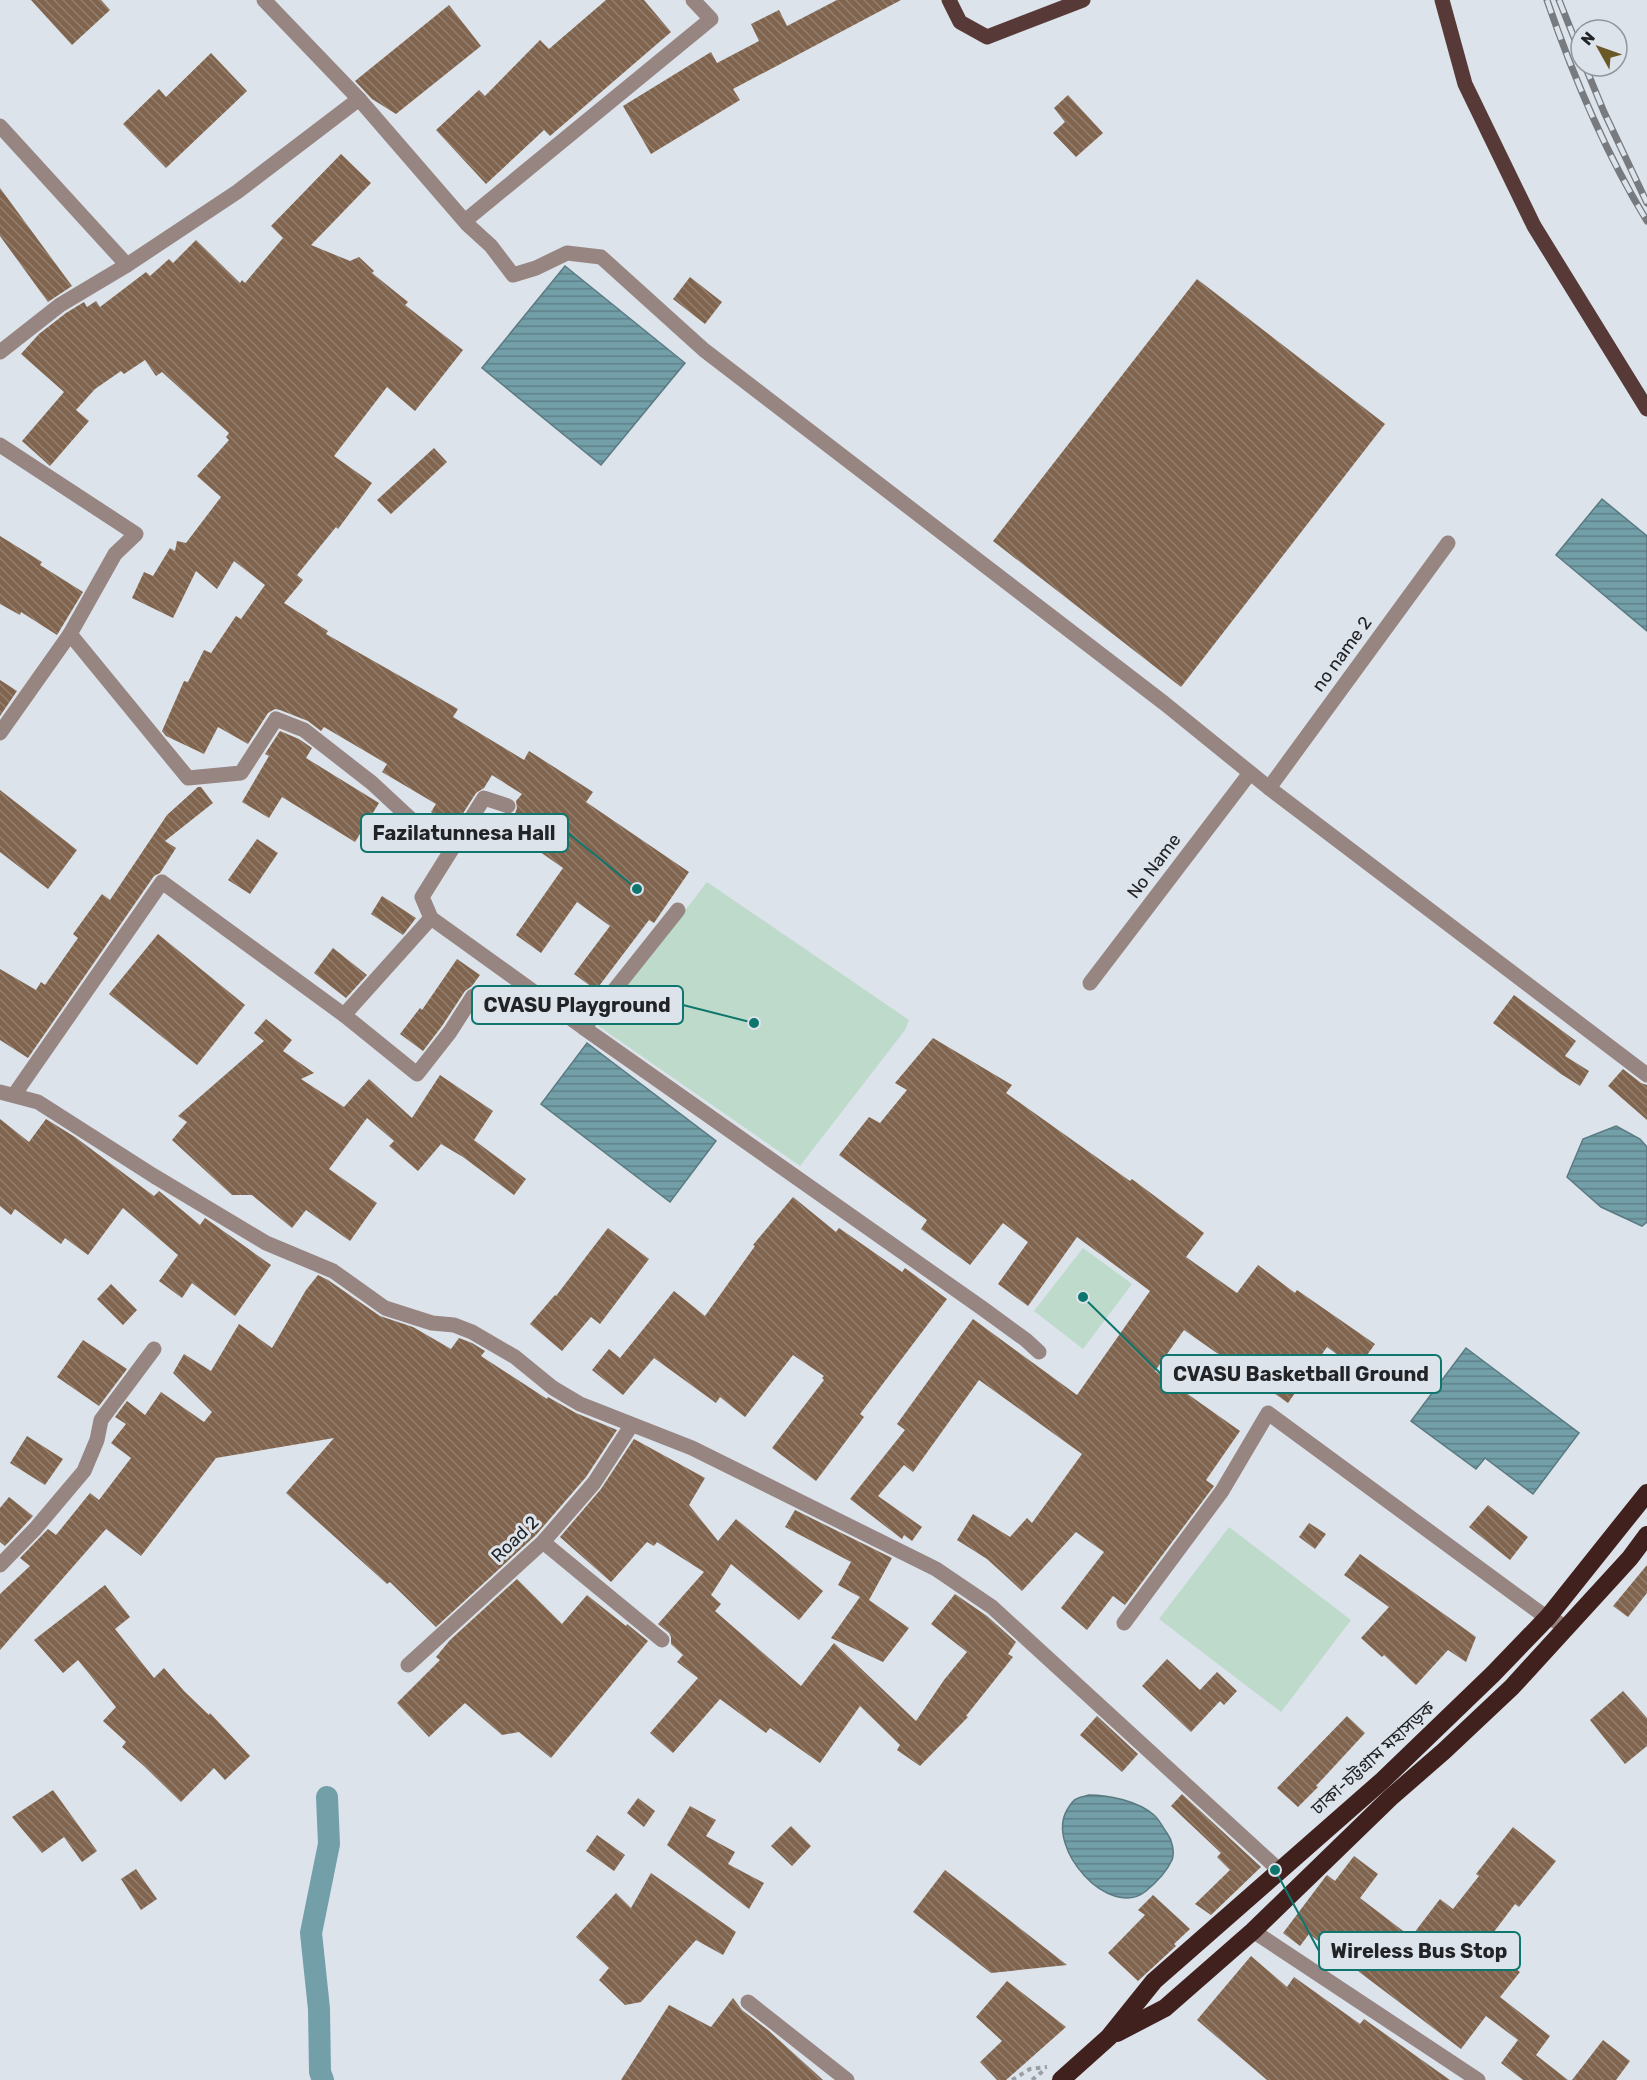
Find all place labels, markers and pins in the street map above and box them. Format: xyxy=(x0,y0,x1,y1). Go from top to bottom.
callout: Fazilatunnesa Hall xyxy=(361,814,568,852)
callout: CVASU Playground xyxy=(472,986,683,1024)
callout: CVASU Basketball Ground xyxy=(1161,1355,1441,1393)
callout: Wireless Bus Stop xyxy=(1319,1932,1520,1970)

